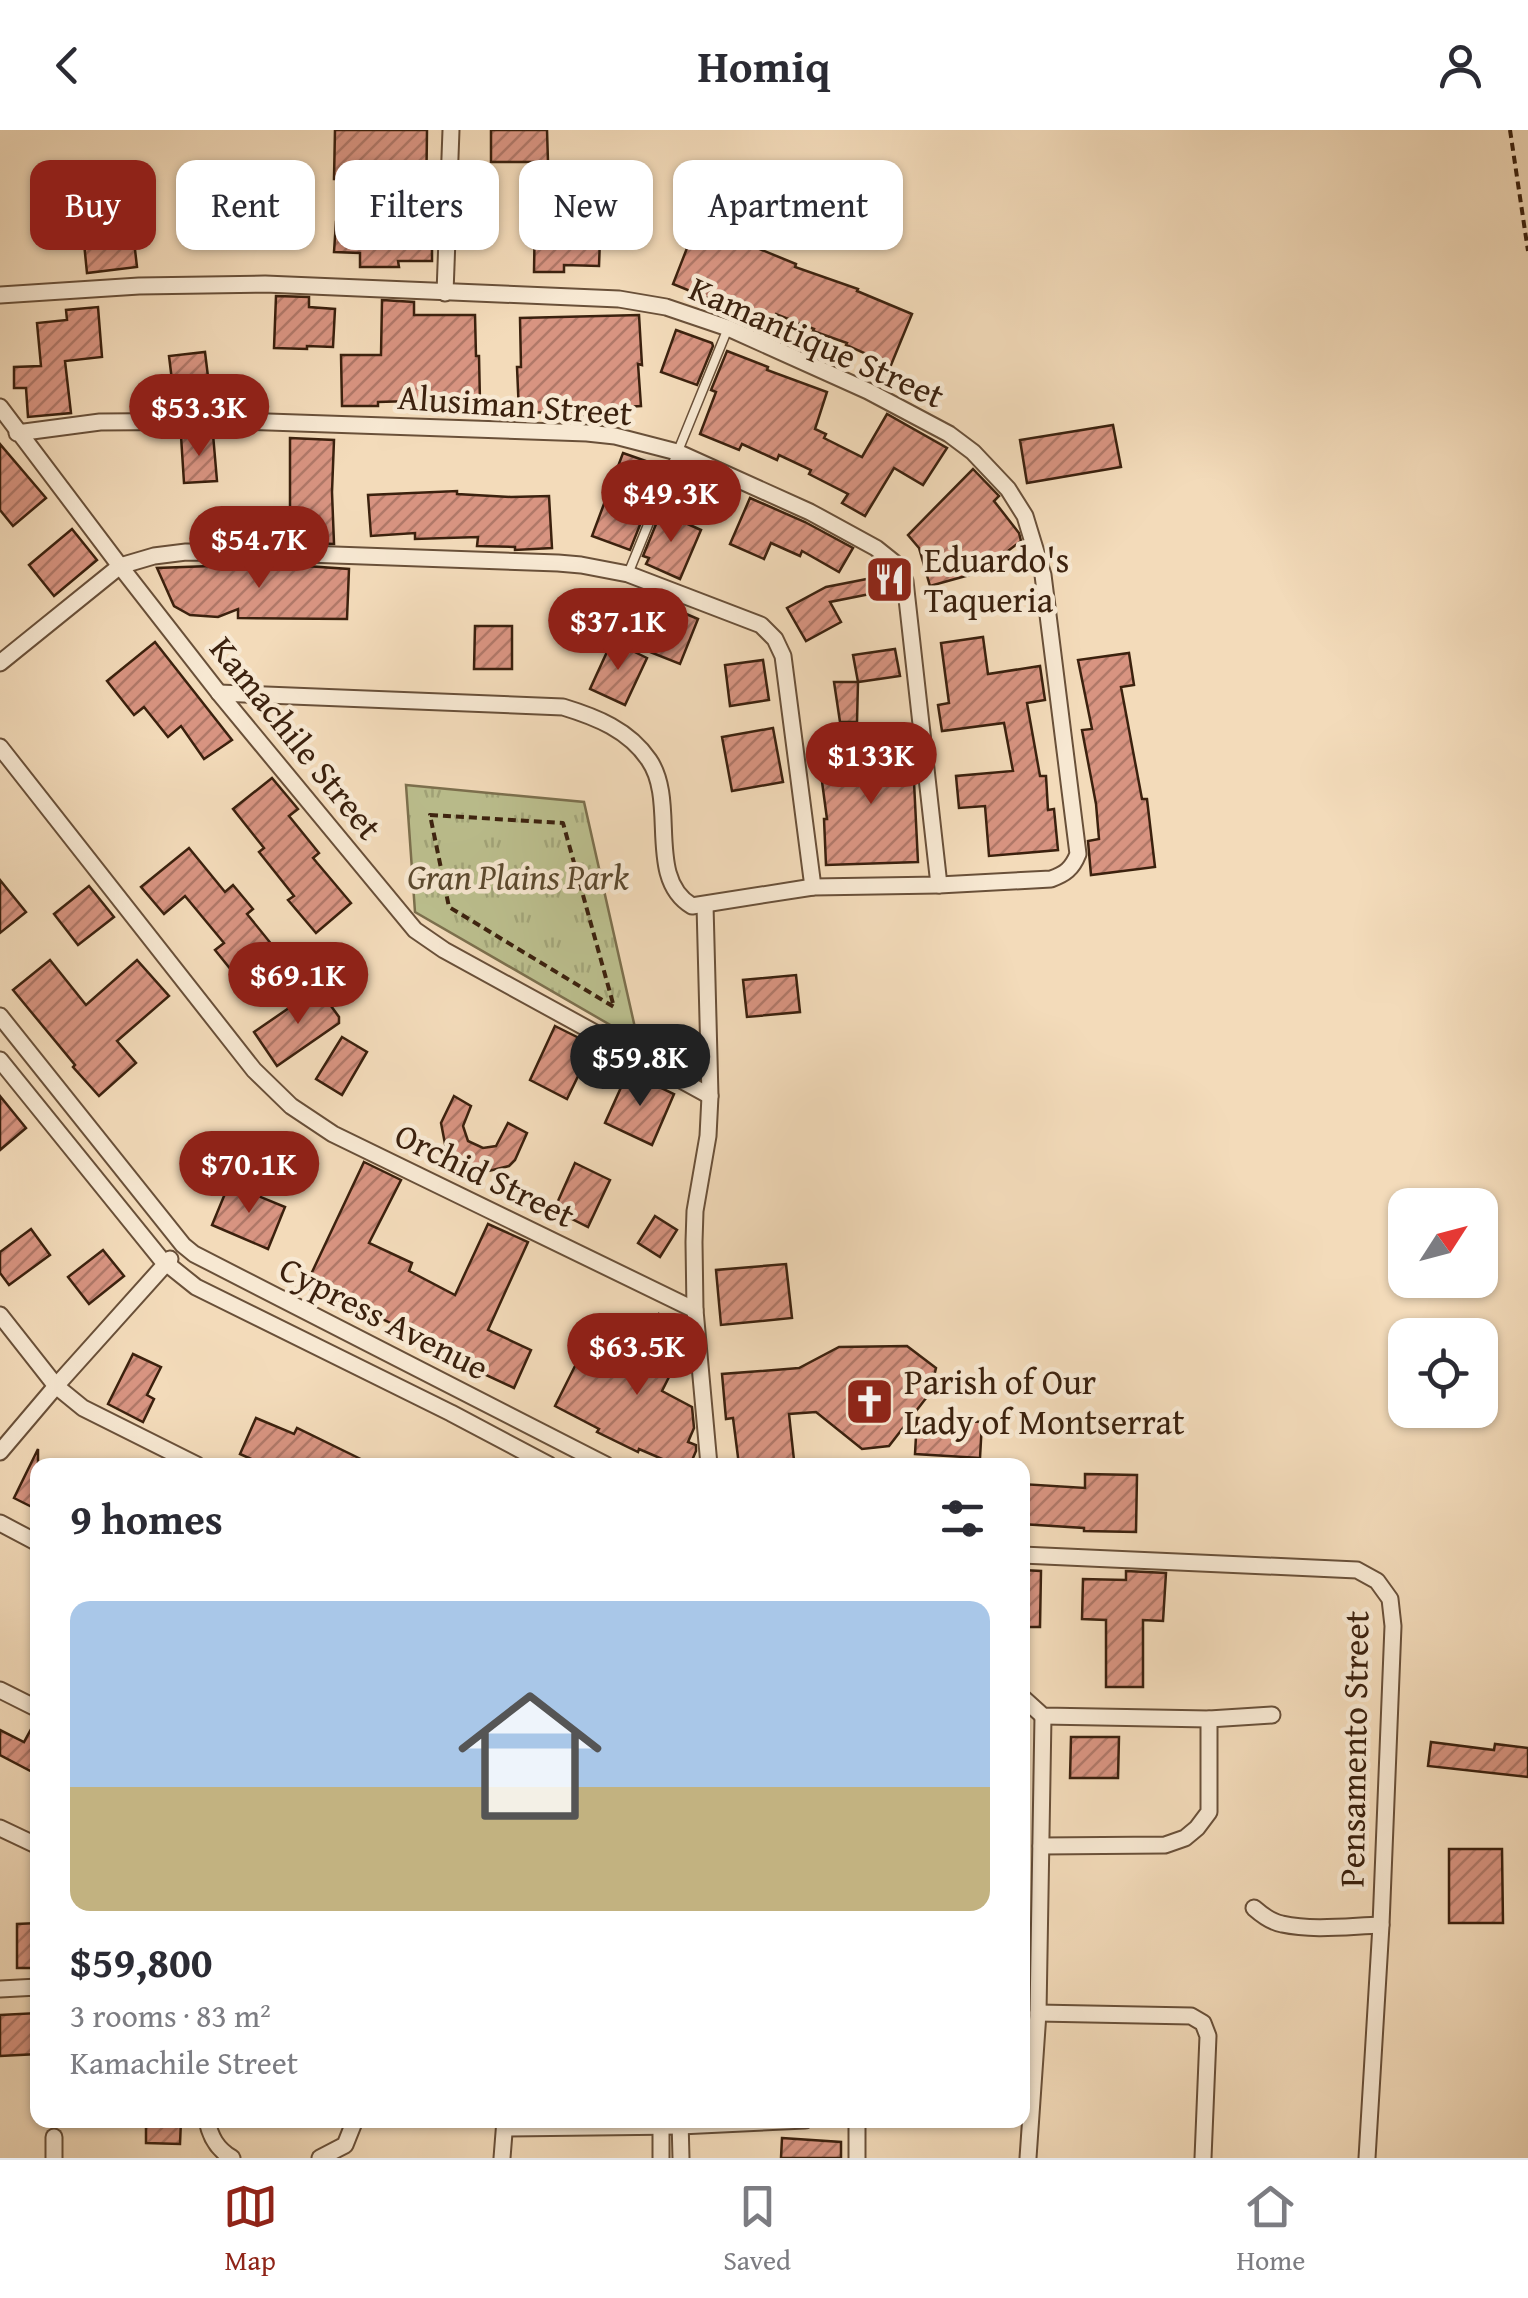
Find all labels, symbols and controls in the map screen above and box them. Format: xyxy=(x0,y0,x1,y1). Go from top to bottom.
text: Homiq xyxy=(698,33,830,98)
icon: back xyxy=(40,38,95,93)
icon: person xyxy=(1433,38,1488,93)
chip: Buy xyxy=(30,160,156,250)
chip: Rent xyxy=(176,160,315,250)
chip: Filters xyxy=(335,160,499,250)
chip: New xyxy=(519,160,653,250)
chip: Apartment xyxy=(673,160,903,250)
street label: Kamantique Street xyxy=(682,262,953,421)
street label: Alusiman Street xyxy=(396,371,634,438)
pin: $53.3K xyxy=(118,374,280,459)
text: $53.3K xyxy=(151,383,247,430)
pin: $49.3K xyxy=(590,460,752,545)
text: $49.3K xyxy=(623,469,719,516)
pin: $54.7K xyxy=(178,506,340,591)
text: $54.7K xyxy=(211,515,307,562)
place label: Eduardo's Taqueria xyxy=(924,534,1069,625)
restaurant icon: Eduardo's Taqueria xyxy=(863,554,915,606)
pin: $37.1K xyxy=(537,588,699,673)
text: $37.1K xyxy=(570,597,666,644)
street label: Kamachile Street xyxy=(198,625,395,851)
pin: $133K xyxy=(801,722,941,807)
text: $133K xyxy=(828,731,914,778)
park label: Gran Plains Park xyxy=(407,851,630,902)
pin: $69.1K xyxy=(217,942,379,1027)
text: $69.1K xyxy=(250,951,346,998)
pin: $59.8K xyxy=(559,1024,721,1109)
text: $59.8K xyxy=(592,1033,688,1080)
street label: Orchid Street xyxy=(387,1109,584,1240)
pin: $70.1K xyxy=(168,1131,330,1216)
text: $70.1K xyxy=(201,1140,297,1187)
north arrow xyxy=(1388,1188,1498,1298)
map controls xyxy=(1388,1188,1498,1428)
street label: Cypress Avenue xyxy=(271,1243,498,1392)
pin: $63.5K xyxy=(556,1313,718,1398)
button: locate xyxy=(1388,1318,1498,1428)
text: $63.5K xyxy=(589,1322,685,1369)
place label: Parish of Our Lady of Montserrat xyxy=(904,1356,1185,1447)
church icon: Parish of Our Lady of Montserrat xyxy=(843,1376,895,1428)
text: 9 homes xyxy=(70,1488,223,1549)
icon: filters xyxy=(935,1491,990,1546)
street label: Pensamento Street xyxy=(1326,1610,1381,1888)
icon: home xyxy=(440,1666,620,1846)
text: $59,800 xyxy=(70,1931,212,1992)
text: 3 rooms · 83 m² xyxy=(70,1992,271,2039)
text: Kamachile Street xyxy=(70,2039,298,2086)
tab: Map xyxy=(223,2179,278,2280)
tab: Saved xyxy=(723,2179,791,2280)
tab: Home xyxy=(1236,2179,1305,2280)

